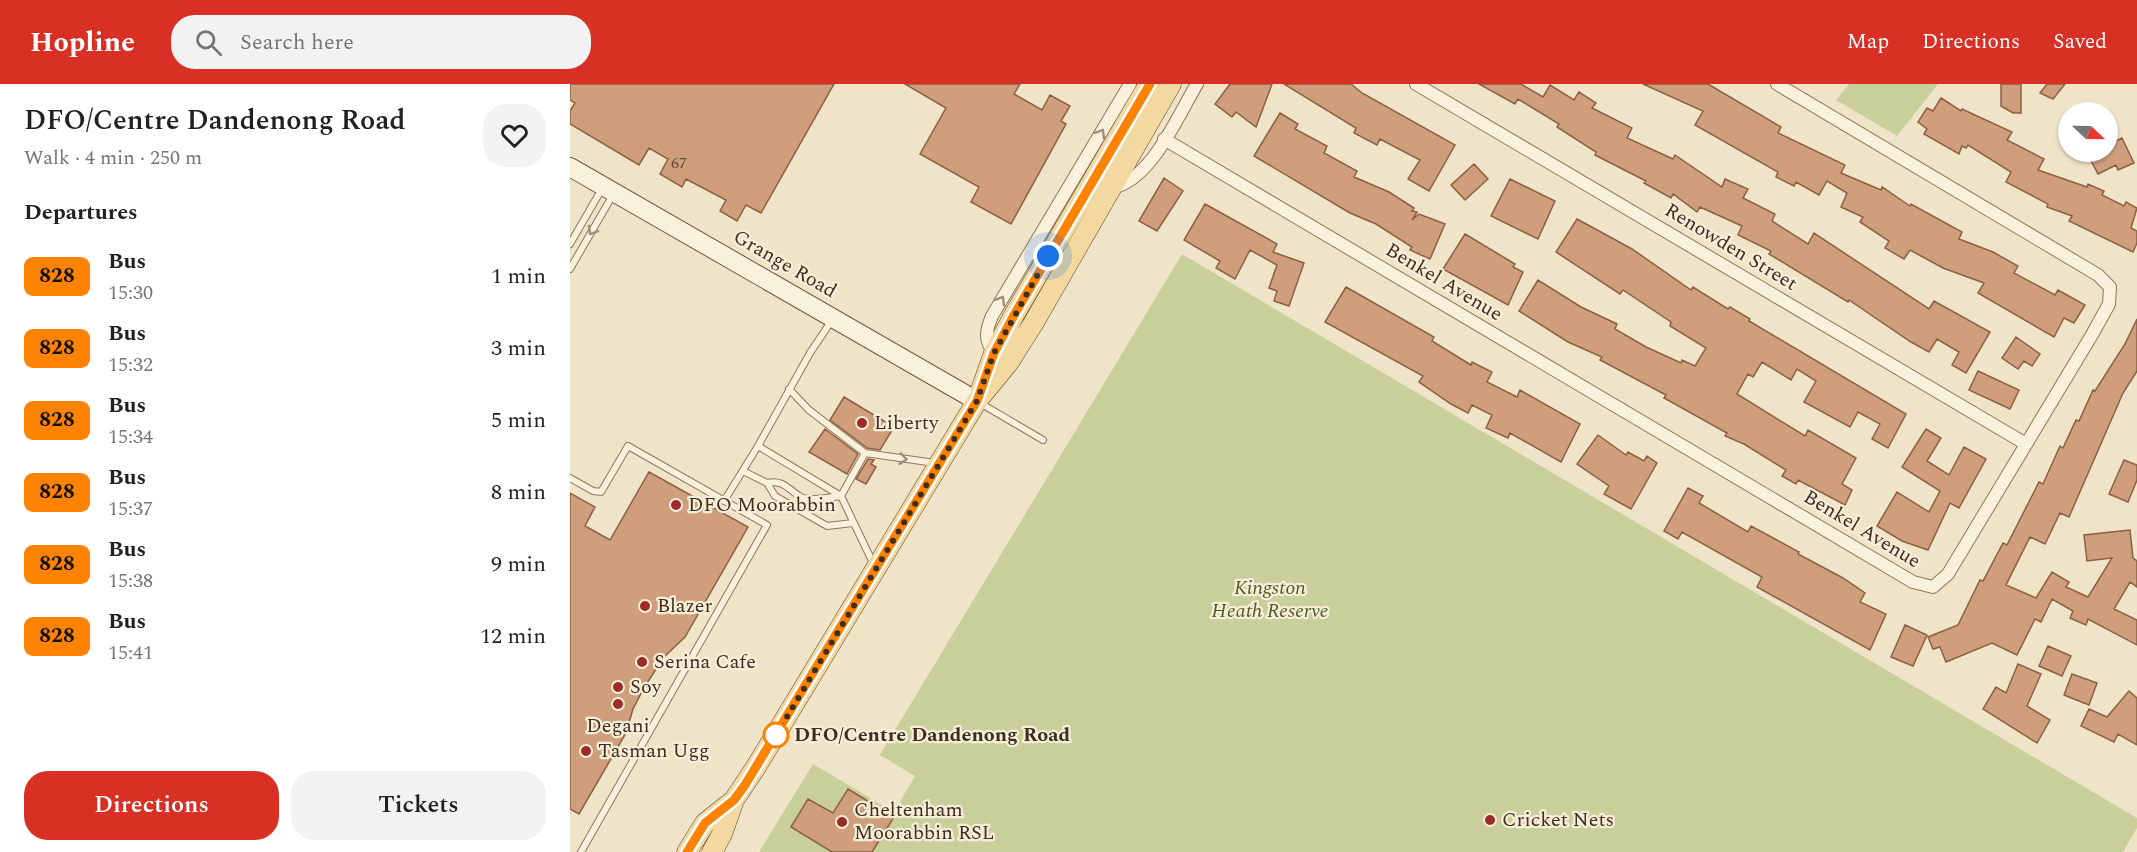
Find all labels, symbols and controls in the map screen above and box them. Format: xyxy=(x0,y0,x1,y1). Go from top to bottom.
search box xyxy=(171,15,591,69)
text: Hopline xyxy=(30,21,135,64)
icon: search xyxy=(192,26,225,59)
text: Search here xyxy=(240,26,354,59)
text: Map xyxy=(1847,26,1889,58)
text: Directions xyxy=(1922,26,2020,58)
text: Saved xyxy=(2053,26,2107,58)
text: DFO/Centre Dandenong Road xyxy=(24,99,406,142)
north arrow xyxy=(2058,102,2118,162)
map controls xyxy=(2058,102,2118,162)
button: heart xyxy=(483,104,546,167)
one-way arrow xyxy=(1094,129,1105,139)
text: Walk · 4 min · 250 m xyxy=(24,143,202,173)
house number: 67 xyxy=(671,151,687,175)
street label: Renowden Street xyxy=(1659,195,1803,299)
text: Departures xyxy=(24,196,138,229)
street label: Grange Road xyxy=(728,222,842,306)
one-way arrow xyxy=(588,225,599,235)
street label: Benkel Avenue xyxy=(1380,235,1508,329)
your location xyxy=(1033,241,1063,271)
text: Bus xyxy=(108,245,146,278)
text: 828 xyxy=(39,260,75,292)
text: 1 min xyxy=(491,260,546,293)
text: 15:30 xyxy=(108,278,153,308)
one-way arrow xyxy=(994,296,1006,306)
text: Bus xyxy=(108,317,146,350)
text: 828 xyxy=(39,332,75,364)
text: 3 min xyxy=(491,332,546,365)
text: 15:32 xyxy=(108,350,153,380)
text: Bus xyxy=(108,389,146,422)
text: 828 xyxy=(39,404,75,436)
text: 5 min xyxy=(491,404,546,437)
place label: Liberty xyxy=(874,408,940,438)
marker: Liberty xyxy=(855,416,869,430)
text: 15:34 xyxy=(108,422,153,452)
one-way arrow xyxy=(898,452,907,465)
text: Bus xyxy=(108,461,146,494)
text: 828 xyxy=(39,476,75,508)
text: 8 min xyxy=(491,476,546,509)
street label: Benkel Avenue xyxy=(1798,482,1926,576)
place label: DFO Moorabbin xyxy=(688,490,836,520)
text: 15:37 xyxy=(108,494,153,524)
marker: DFO Moorabbin xyxy=(669,498,683,512)
text: Bus xyxy=(108,533,146,566)
text: 828 xyxy=(39,548,75,580)
text: 9 min xyxy=(491,548,546,581)
text: 15:38 xyxy=(108,566,153,596)
park label: Kingston Heath Reserve xyxy=(1212,573,1329,626)
place label: Blazer xyxy=(657,591,713,621)
marker: Blazer xyxy=(638,599,652,613)
text: Bus xyxy=(108,605,146,638)
text: 828 xyxy=(39,620,75,652)
text: 12 min xyxy=(480,620,546,653)
text: 15:41 xyxy=(108,638,153,668)
place label: Serina Cafe xyxy=(654,647,756,677)
marker: Serina Cafe xyxy=(635,655,649,669)
place label: Soy xyxy=(630,672,663,702)
marker: Soy xyxy=(611,680,625,694)
marker: Degani xyxy=(611,697,625,711)
place label: Degani xyxy=(586,711,650,741)
place label: DFO/Centre Dandenong Road xyxy=(794,720,1071,750)
marker: DFO/Centre Dandenong Road xyxy=(763,722,789,748)
place label: Tasman Ugg xyxy=(598,736,710,766)
marker: Tasman Ugg xyxy=(579,744,593,758)
button: Directions xyxy=(24,771,279,840)
button: Tickets xyxy=(291,771,546,840)
place label: Cheltenham Moorabbin RSL xyxy=(854,795,994,848)
place label: Cricket Nets xyxy=(1502,805,1614,835)
marker: Cricket Nets xyxy=(1483,813,1497,827)
marker: Cheltenham Moorabbin RSL xyxy=(835,815,849,829)

